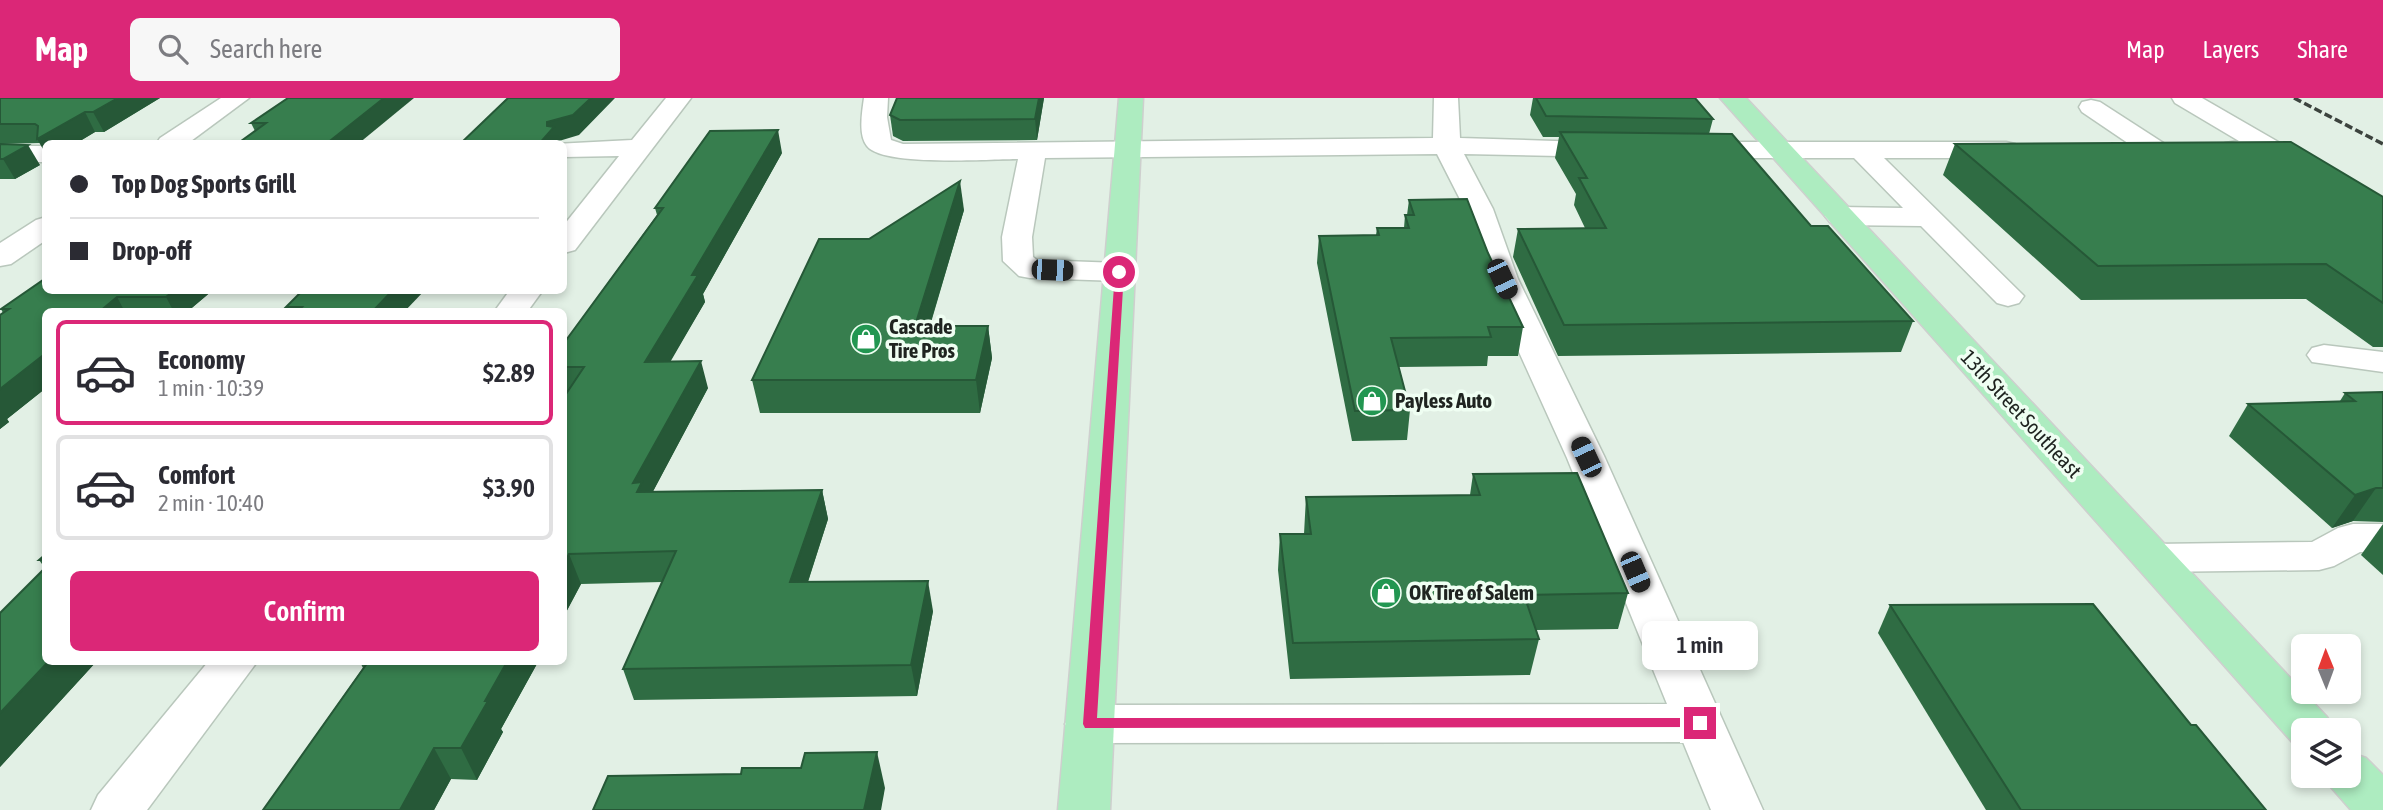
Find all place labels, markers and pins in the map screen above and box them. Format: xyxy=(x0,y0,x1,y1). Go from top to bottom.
place label: Cascade Tire Pros xyxy=(889,314,956,362)
shop icon: Cascade Tire Pros xyxy=(849,322,883,356)
shop icon: Payless Auto xyxy=(1355,384,1389,418)
place label: Payless Auto xyxy=(1395,388,1492,412)
shop icon: OK Tire of Salem xyxy=(1369,576,1403,610)
place label: OK Tire of Salem xyxy=(1409,580,1534,604)

